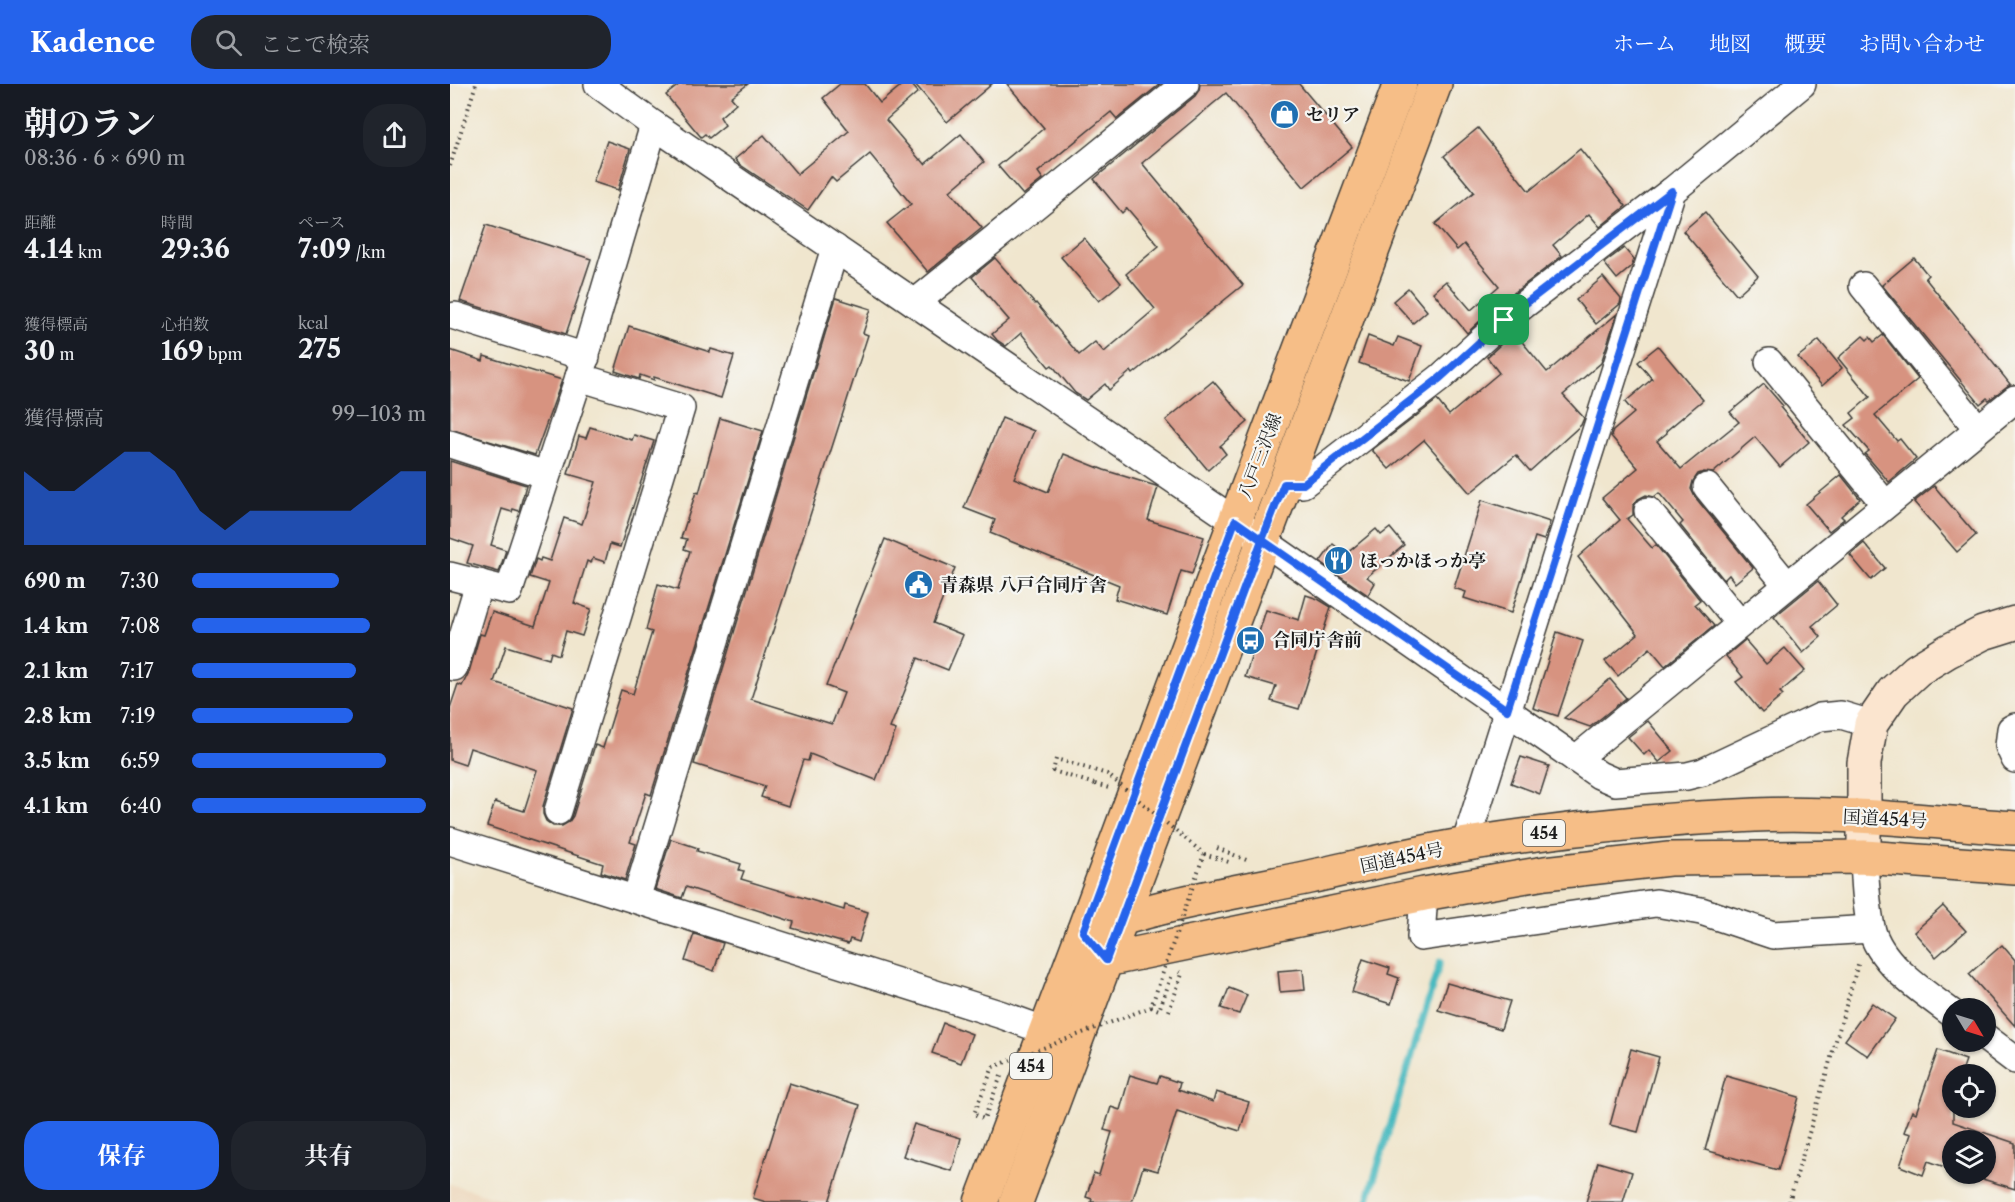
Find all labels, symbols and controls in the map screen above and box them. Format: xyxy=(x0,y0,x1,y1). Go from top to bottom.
search box xyxy=(191,15,611,69)
text: Kadence xyxy=(30,25,155,59)
icon: search xyxy=(212,26,245,59)
text: ここで検索 xyxy=(260,31,370,58)
text: ホーム xyxy=(1613,31,1676,56)
text: 地図 xyxy=(1709,31,1751,56)
text: 概要 xyxy=(1784,31,1826,56)
text: お問い合わせ xyxy=(1859,31,1985,56)
shop icon: セリア xyxy=(1269,99,1301,131)
text: 朝のラン xyxy=(24,103,156,144)
button: share xyxy=(363,104,426,167)
place label: セリア xyxy=(1306,104,1360,126)
text: 08:36 · 6 × 690 m xyxy=(24,146,185,170)
text: 距離 xyxy=(24,212,56,232)
text: 時間 xyxy=(161,212,193,232)
text: ペース xyxy=(298,212,345,232)
text: 4.14 xyxy=(24,233,74,265)
text: 29:36 xyxy=(161,233,230,265)
text: 7:09 xyxy=(298,233,351,265)
text: km xyxy=(74,242,102,262)
text: /km xyxy=(351,242,386,262)
pin xyxy=(1478,294,1529,345)
icon: arrive xyxy=(1487,303,1520,336)
text: kcal xyxy=(298,313,328,333)
text: 獲得標高 xyxy=(24,314,88,334)
text: 心拍数 xyxy=(161,314,209,334)
text: 275 xyxy=(298,333,341,365)
text: 30 xyxy=(24,335,55,367)
text: 169 xyxy=(161,335,204,367)
text: m xyxy=(55,344,74,364)
text: bpm xyxy=(204,344,242,364)
text: 99–103 m xyxy=(332,402,426,426)
text: 獲得標高 xyxy=(24,406,104,430)
street label: 八戸三沢線 xyxy=(1234,410,1286,502)
restaurant icon: ほっかほっか亭 xyxy=(1323,545,1355,577)
place label: ほっかほっか亭 xyxy=(1360,550,1486,572)
text: 690 m xyxy=(24,569,86,593)
text: 7:30 xyxy=(120,569,159,593)
public building icon: 青森県 八戸合同庁舎 xyxy=(903,569,935,601)
place label: 青森県 八戸合同庁舎 xyxy=(940,574,1107,596)
text: 1.4 km xyxy=(24,614,89,638)
text: 7:08 xyxy=(120,614,160,638)
bus stop icon: 合同庁舎前 xyxy=(1235,624,1267,656)
place label: 合同庁舎前 xyxy=(1272,629,1362,651)
text: 2.1 km xyxy=(24,659,88,683)
text: 7:17 xyxy=(120,659,154,683)
text: 2.8 km xyxy=(24,704,92,728)
text: 7:19 xyxy=(120,704,156,728)
text: 3.5 km xyxy=(24,749,90,773)
text: 6:59 xyxy=(120,749,160,773)
text: 4.1 km xyxy=(24,794,89,818)
text: 6:40 xyxy=(120,794,162,818)
street label: 国道454号 xyxy=(1842,806,1928,832)
road number: 454 xyxy=(1523,820,1565,846)
street label: 国道454号 xyxy=(1358,838,1446,878)
north arrow xyxy=(1942,998,1996,1052)
map controls xyxy=(1942,998,1996,1184)
road number: 454 xyxy=(1010,1053,1052,1079)
button: locate xyxy=(1942,1064,1996,1118)
button: 保存 xyxy=(24,1121,219,1190)
button: 共有 xyxy=(231,1121,426,1190)
button: layers xyxy=(1942,1130,1996,1184)

